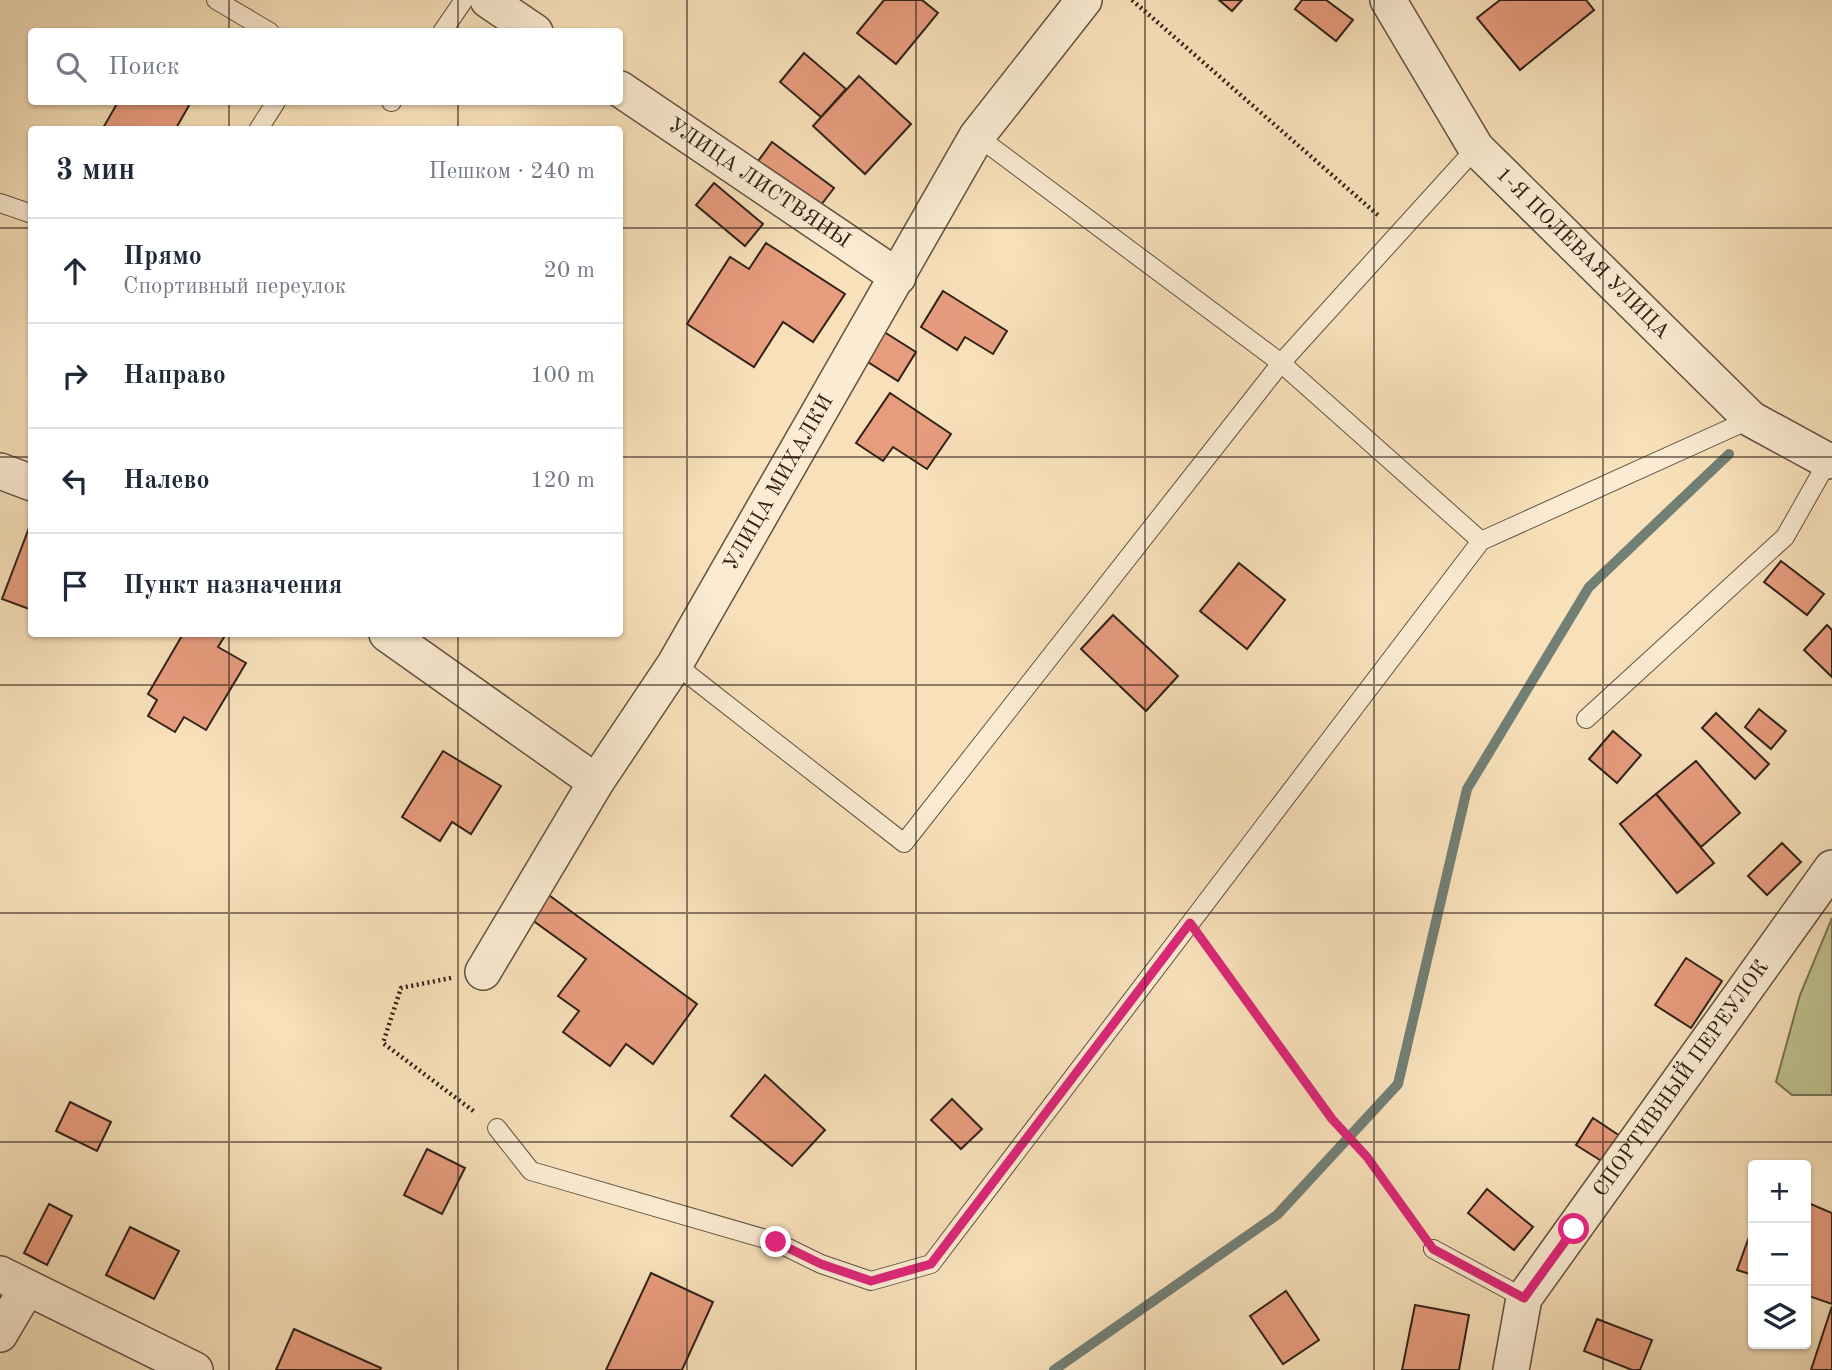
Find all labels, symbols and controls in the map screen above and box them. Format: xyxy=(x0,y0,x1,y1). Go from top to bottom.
search box xyxy=(28,28,623,105)
icon: search xyxy=(52,48,90,86)
text: Поиск xyxy=(108,54,180,80)
street label: УЛИЦА ЛИСТВЯНЫ xyxy=(664,114,854,252)
text: 3 мин xyxy=(56,156,135,186)
text: Пешком · 240 m xyxy=(429,160,595,183)
street label: 1-Я ПОЛЕВАЯ УЛИЦА xyxy=(1492,163,1674,343)
text: Прямо xyxy=(123,244,202,270)
icon: ahead xyxy=(56,252,94,290)
text: 20 m xyxy=(544,259,595,282)
text: Спортивный переулок xyxy=(123,275,346,298)
icon: right xyxy=(56,357,94,395)
text: Направо xyxy=(123,363,226,389)
text: 100 m xyxy=(530,364,595,387)
street label: УЛИЦА МИХАЛКИ xyxy=(720,391,837,574)
icon: left xyxy=(56,462,94,500)
text: Налево xyxy=(123,468,210,494)
text: 120 m xyxy=(530,469,595,492)
icon: arrive xyxy=(56,567,94,605)
text: Пункт назначения xyxy=(123,573,342,599)
street label: СПОРТИВНЫЙ ПЕРЕУЛОК xyxy=(1590,957,1773,1201)
map controls xyxy=(1748,1160,1811,1349)
button: + xyxy=(1748,1160,1811,1223)
route start xyxy=(1558,1213,1589,1244)
button: − xyxy=(1748,1223,1811,1286)
route end xyxy=(760,1226,791,1257)
button: layers xyxy=(1748,1286,1811,1349)

